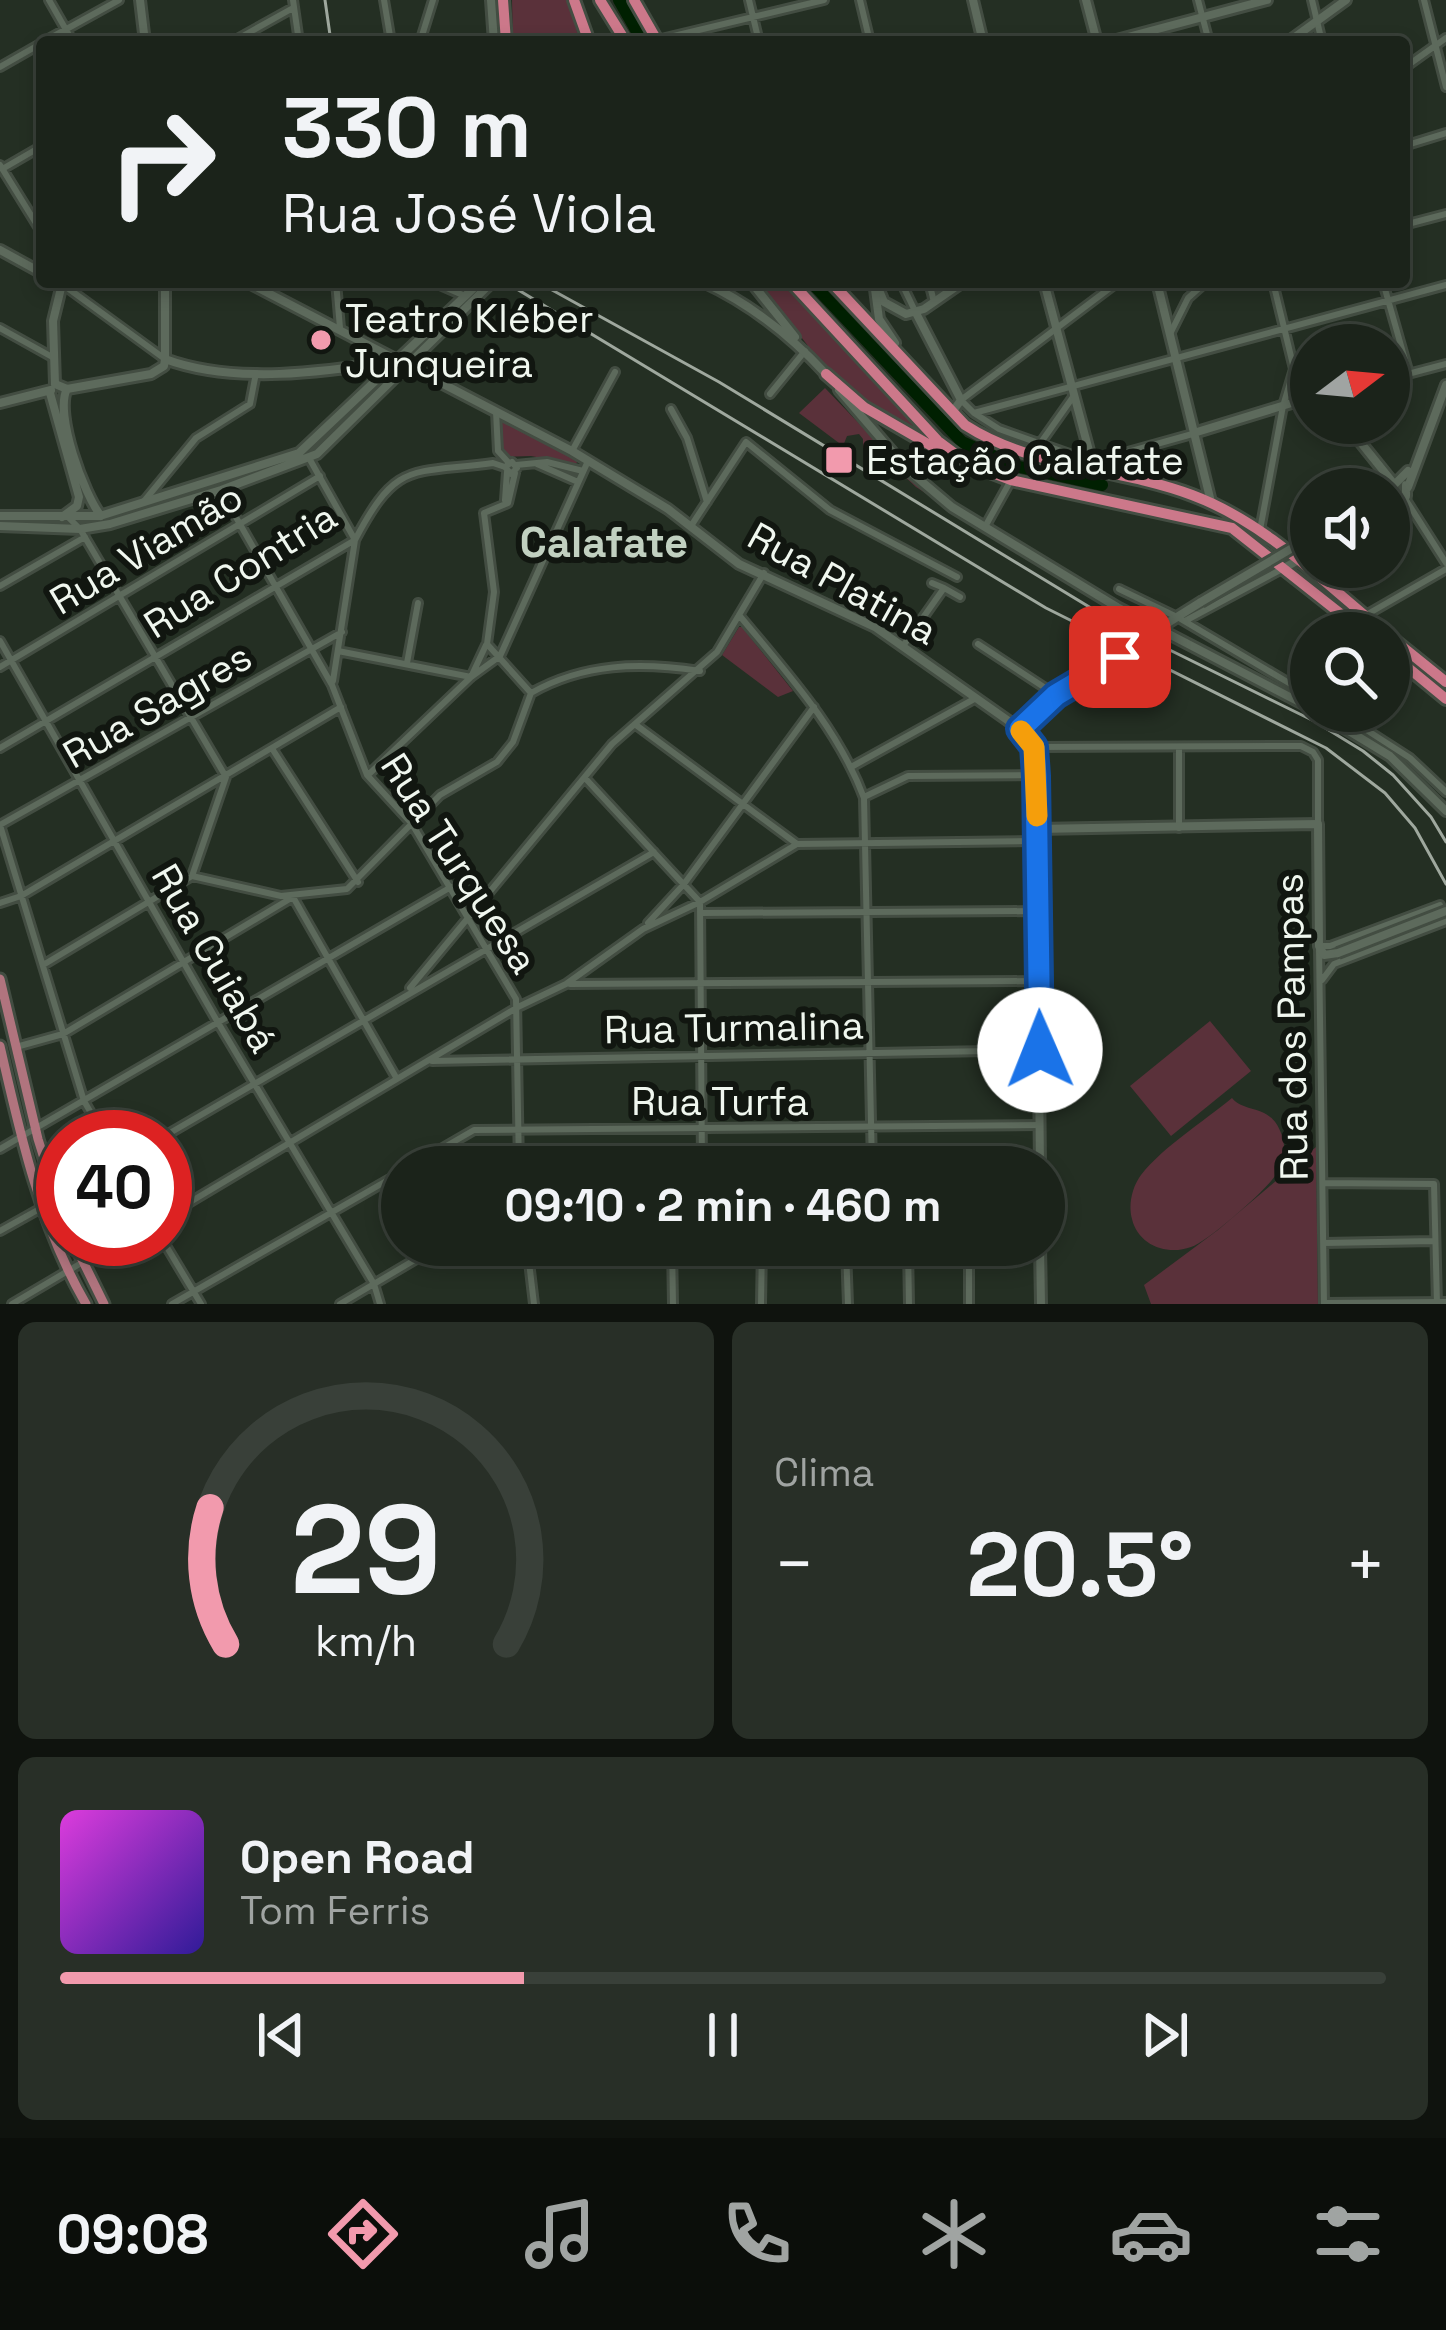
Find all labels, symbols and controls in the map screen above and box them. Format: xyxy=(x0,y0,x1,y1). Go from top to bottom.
text: 330 m xyxy=(282,74,532,182)
icon: right xyxy=(84,84,240,240)
text: Rua José Viola xyxy=(282,179,656,248)
place label: Teatro Kléber Junqueira xyxy=(345,294,594,388)
north arrow xyxy=(1290,324,1410,444)
map controls xyxy=(1290,324,1410,732)
marker: Teatro Kléber Junqueira xyxy=(308,327,334,353)
place label: Estação Calafate xyxy=(866,436,1184,485)
marker: Estação Calafate xyxy=(823,444,855,476)
button: sound xyxy=(1290,468,1410,588)
street label: Rua Viamão xyxy=(41,472,251,625)
street label: Rua Contria xyxy=(135,492,346,649)
street label: Rua Platina xyxy=(740,511,946,656)
district label: Calafate xyxy=(520,516,688,569)
pin xyxy=(1069,606,1171,708)
button: search xyxy=(1290,612,1410,732)
icon: arrive xyxy=(1087,624,1153,690)
street label: Rua Sagres xyxy=(54,632,260,779)
street label: Rua Turquesa xyxy=(370,744,549,983)
street label: Rua Cuiabá xyxy=(141,855,288,1061)
street label: Rua dos Pampas xyxy=(1264,873,1319,1181)
position arrow xyxy=(977,987,1103,1113)
street label: Rua Turmalina xyxy=(604,1001,864,1054)
street label: Rua Turfa xyxy=(631,1077,809,1126)
speed limit sign: 40 xyxy=(36,1110,192,1266)
text: 09:10 · 2 min · 460 m xyxy=(505,1177,941,1234)
text: Clima xyxy=(774,1448,874,1497)
text: 29 xyxy=(291,1470,441,1629)
text: 20.5° xyxy=(967,1507,1193,1622)
text: − xyxy=(774,1522,815,1606)
text: + xyxy=(1345,1522,1386,1606)
text: km/h xyxy=(315,1613,417,1668)
text: Open Road xyxy=(240,1829,475,1886)
text: Tom Ferris xyxy=(240,1886,430,1935)
icon: previous xyxy=(248,2002,314,2068)
icon: pause xyxy=(690,2002,756,2068)
icon: next xyxy=(1132,2002,1198,2068)
icon: directions xyxy=(321,2192,405,2276)
icon: music xyxy=(518,2192,602,2276)
icon: phone xyxy=(715,2192,799,2276)
icon: climate xyxy=(912,2192,996,2276)
icon: car xyxy=(1109,2192,1193,2276)
icon: filters xyxy=(1306,2192,1390,2276)
text: 09:08 xyxy=(56,2200,208,2269)

